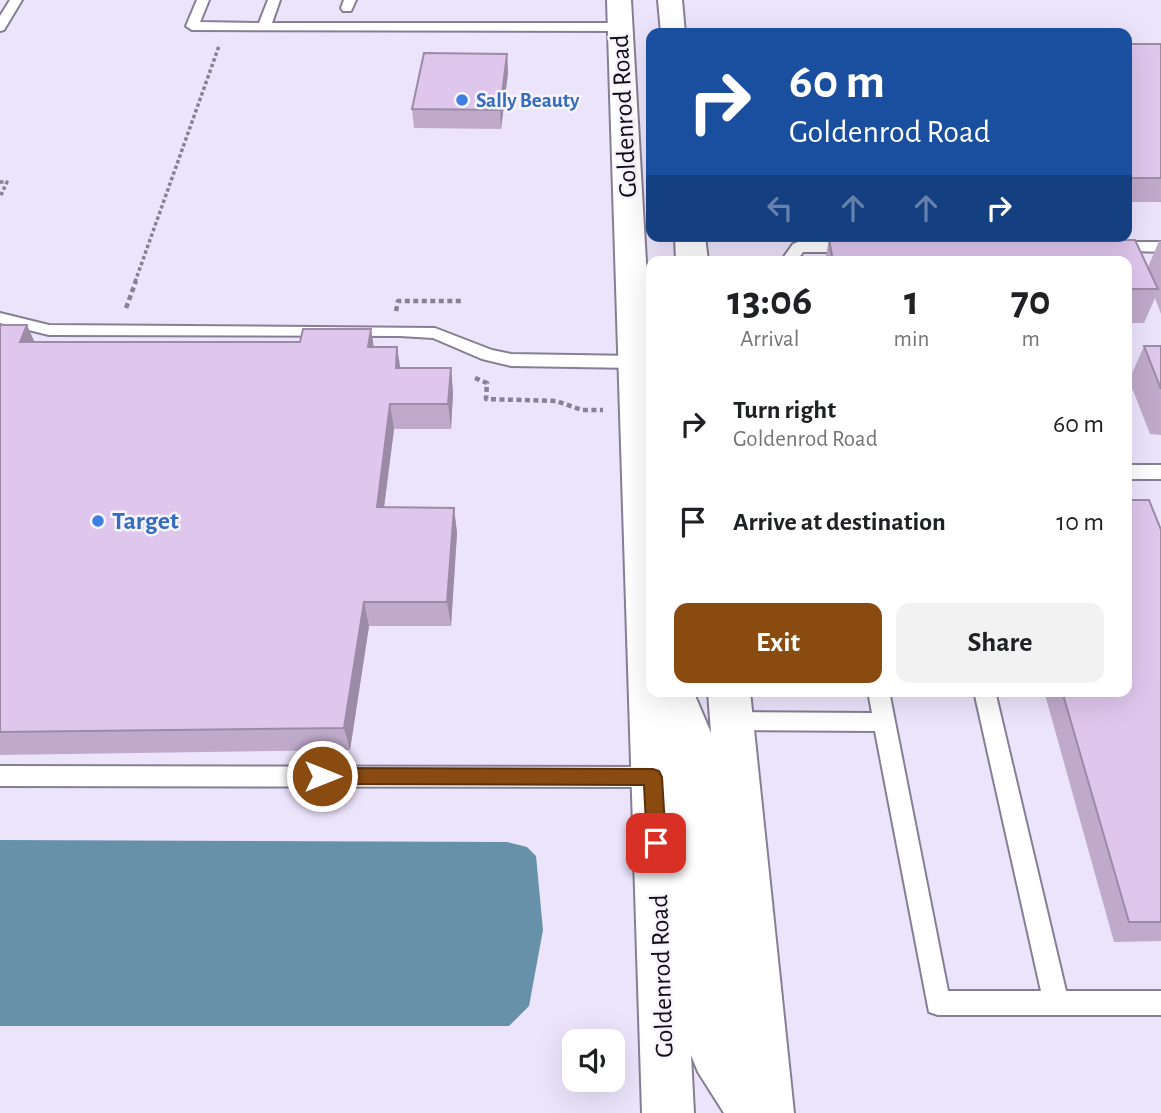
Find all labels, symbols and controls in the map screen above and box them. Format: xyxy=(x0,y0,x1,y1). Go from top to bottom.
street label: Goldenrod Road xyxy=(607,34,641,198)
icon: right xyxy=(674,56,765,147)
text: 60 m xyxy=(789,58,885,107)
place label: Sally Beauty xyxy=(476,90,580,111)
marker: Sally Beauty xyxy=(454,92,470,108)
text: Goldenrod Road xyxy=(789,116,990,148)
icon: left xyxy=(761,189,799,227)
icon: ahead xyxy=(834,189,872,227)
icon: ahead xyxy=(907,189,945,227)
icon: right xyxy=(980,189,1018,227)
text: 13:06 xyxy=(727,280,812,322)
text: 1 xyxy=(904,280,919,322)
text: 70 xyxy=(1011,280,1051,322)
text: Arrival xyxy=(740,328,799,351)
text: min xyxy=(894,328,929,351)
text: m xyxy=(1021,328,1040,351)
text: Turn right xyxy=(733,397,836,423)
icon: right xyxy=(674,405,712,443)
text: 60 m xyxy=(1053,411,1104,437)
text: Goldenrod Road xyxy=(733,428,878,451)
icon: arrive xyxy=(674,503,712,541)
place label: Target xyxy=(112,508,179,534)
text: Arrive at destination xyxy=(733,509,946,535)
text: 10 m xyxy=(1056,509,1104,535)
marker: Target xyxy=(90,513,106,529)
button: Exit xyxy=(674,603,882,683)
button: Share xyxy=(896,603,1104,683)
position arrow xyxy=(285,739,359,813)
pin xyxy=(626,813,686,873)
icon: arrive xyxy=(637,824,675,862)
street label: Goldenrod Road xyxy=(646,894,678,1058)
map controls xyxy=(562,1029,625,1092)
button: sound xyxy=(562,1029,625,1092)

